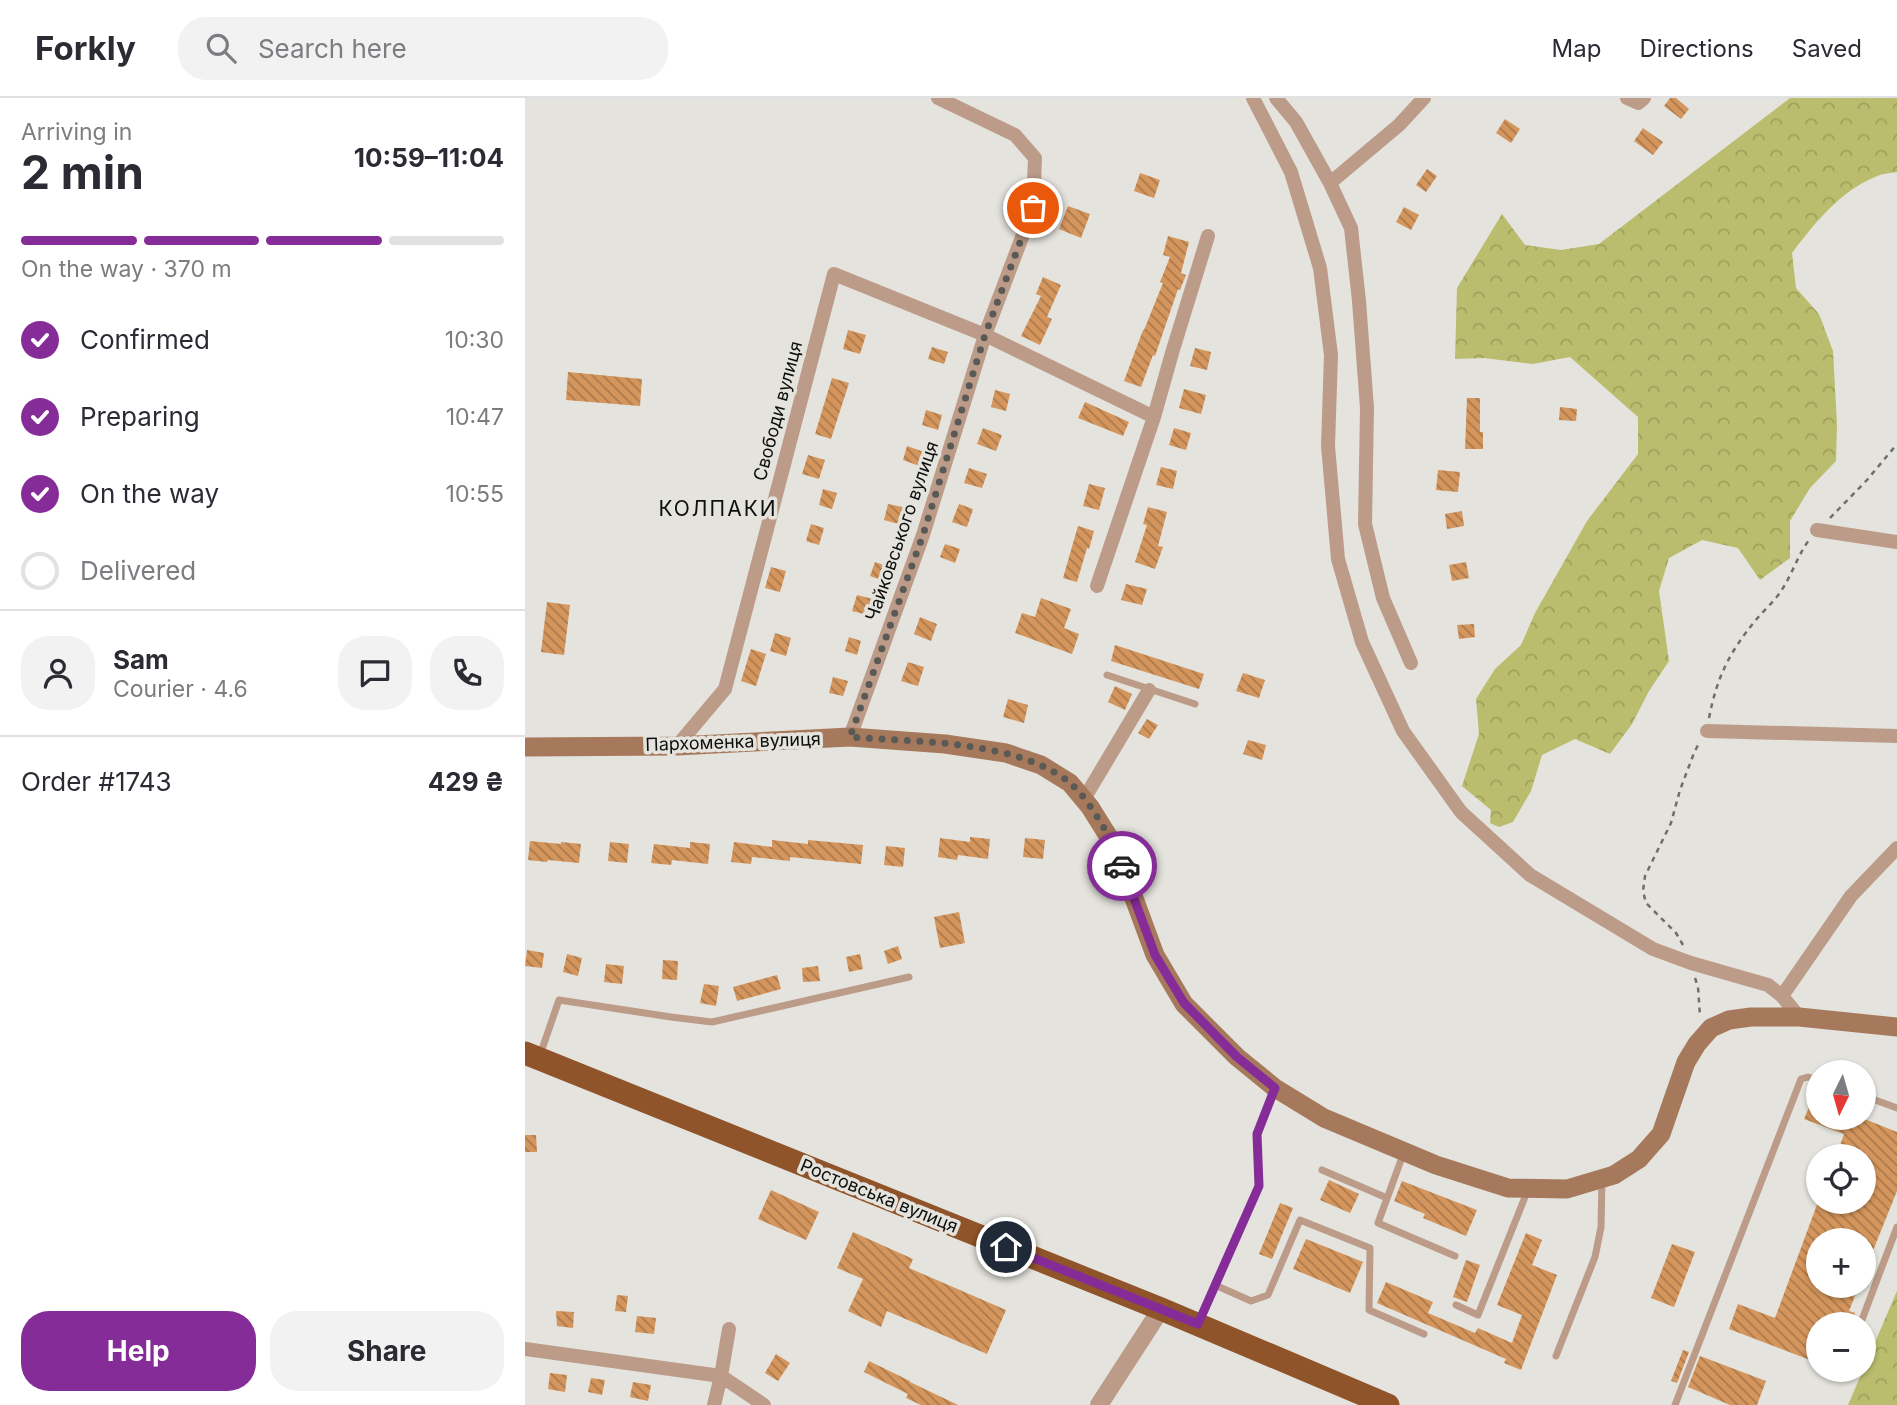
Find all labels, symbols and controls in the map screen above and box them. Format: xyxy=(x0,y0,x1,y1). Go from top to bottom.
search box xyxy=(178,17,668,80)
text: Forkly xyxy=(35,28,136,68)
icon: search xyxy=(202,29,240,67)
text: Search here xyxy=(258,33,407,64)
text: Map xyxy=(1552,34,1601,63)
text: Directions xyxy=(1639,34,1754,63)
text: Saved xyxy=(1792,34,1862,63)
text: Arriving in xyxy=(21,118,132,146)
text: 10:59–11:04 xyxy=(354,142,504,173)
text: 2 min xyxy=(21,144,144,200)
pin xyxy=(1003,178,1063,238)
icon: bag xyxy=(1014,189,1052,227)
text: On the way · 370 m xyxy=(21,255,232,283)
icon: check xyxy=(21,321,59,359)
text: Confirmed xyxy=(80,324,210,355)
text: 10:30 xyxy=(445,326,504,354)
street label: Свободи вулиця xyxy=(749,339,806,483)
icon: check xyxy=(21,398,59,436)
text: Preparing xyxy=(80,401,200,432)
text: 10:47 xyxy=(446,403,504,431)
street label: Чайковського вулиця xyxy=(861,438,942,623)
icon: check xyxy=(21,475,59,513)
text: On the way xyxy=(80,478,219,509)
text: 10:55 xyxy=(446,480,504,508)
district label: КОЛПАКИ xyxy=(658,496,778,521)
text: Delivered xyxy=(80,555,196,586)
button: person xyxy=(21,636,95,710)
button: chat xyxy=(338,636,412,710)
button: phone xyxy=(430,636,504,710)
text: Sam xyxy=(113,644,169,675)
text: Courier · 4.6 xyxy=(113,675,248,703)
street label: Пархоменка вулиця xyxy=(645,728,821,755)
text: Order #1743 xyxy=(21,766,172,797)
text: 429 ₴ xyxy=(428,766,504,797)
courier xyxy=(1087,831,1157,901)
icon: car xyxy=(1103,847,1141,885)
north arrow xyxy=(1806,1060,1876,1130)
map controls xyxy=(1806,1060,1876,1382)
button: locate xyxy=(1806,1144,1876,1214)
street label: Ростовська вулиця xyxy=(797,1154,961,1237)
pin xyxy=(976,1217,1036,1277)
icon: home xyxy=(987,1228,1025,1266)
button: + xyxy=(1806,1228,1876,1298)
button: Help xyxy=(21,1311,256,1391)
button: Share xyxy=(270,1311,504,1391)
button: − xyxy=(1806,1312,1876,1382)

